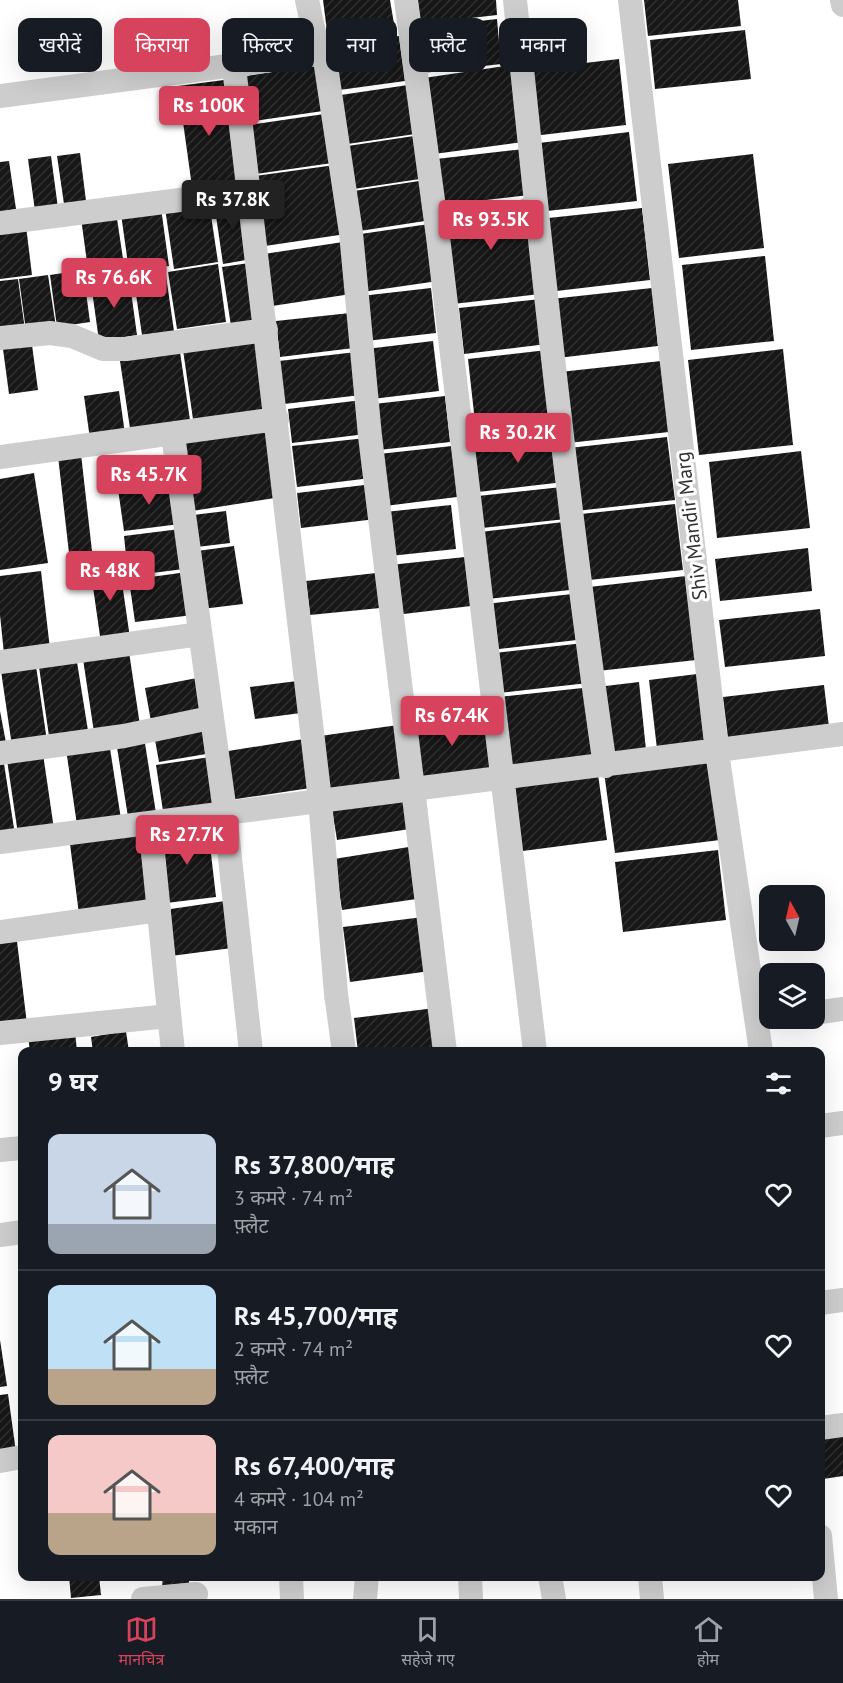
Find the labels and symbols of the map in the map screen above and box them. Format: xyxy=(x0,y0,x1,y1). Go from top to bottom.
pin: Rs 100K xyxy=(154,86,264,137)
pin: Rs 37.8K xyxy=(171,180,295,231)
pin: Rs 93.5K xyxy=(429,200,553,251)
pin: Rs 76.6K xyxy=(52,258,176,309)
pin: Rs 30.2K xyxy=(456,413,580,464)
street label: Shiv Mandir Marg xyxy=(669,450,713,602)
pin: Rs 45.7K xyxy=(87,455,211,506)
pin: Rs 48K xyxy=(61,551,159,602)
pin: Rs 67.4K xyxy=(390,696,514,747)
pin: Rs 27.7K xyxy=(125,815,249,866)
north arrow xyxy=(759,885,825,951)

